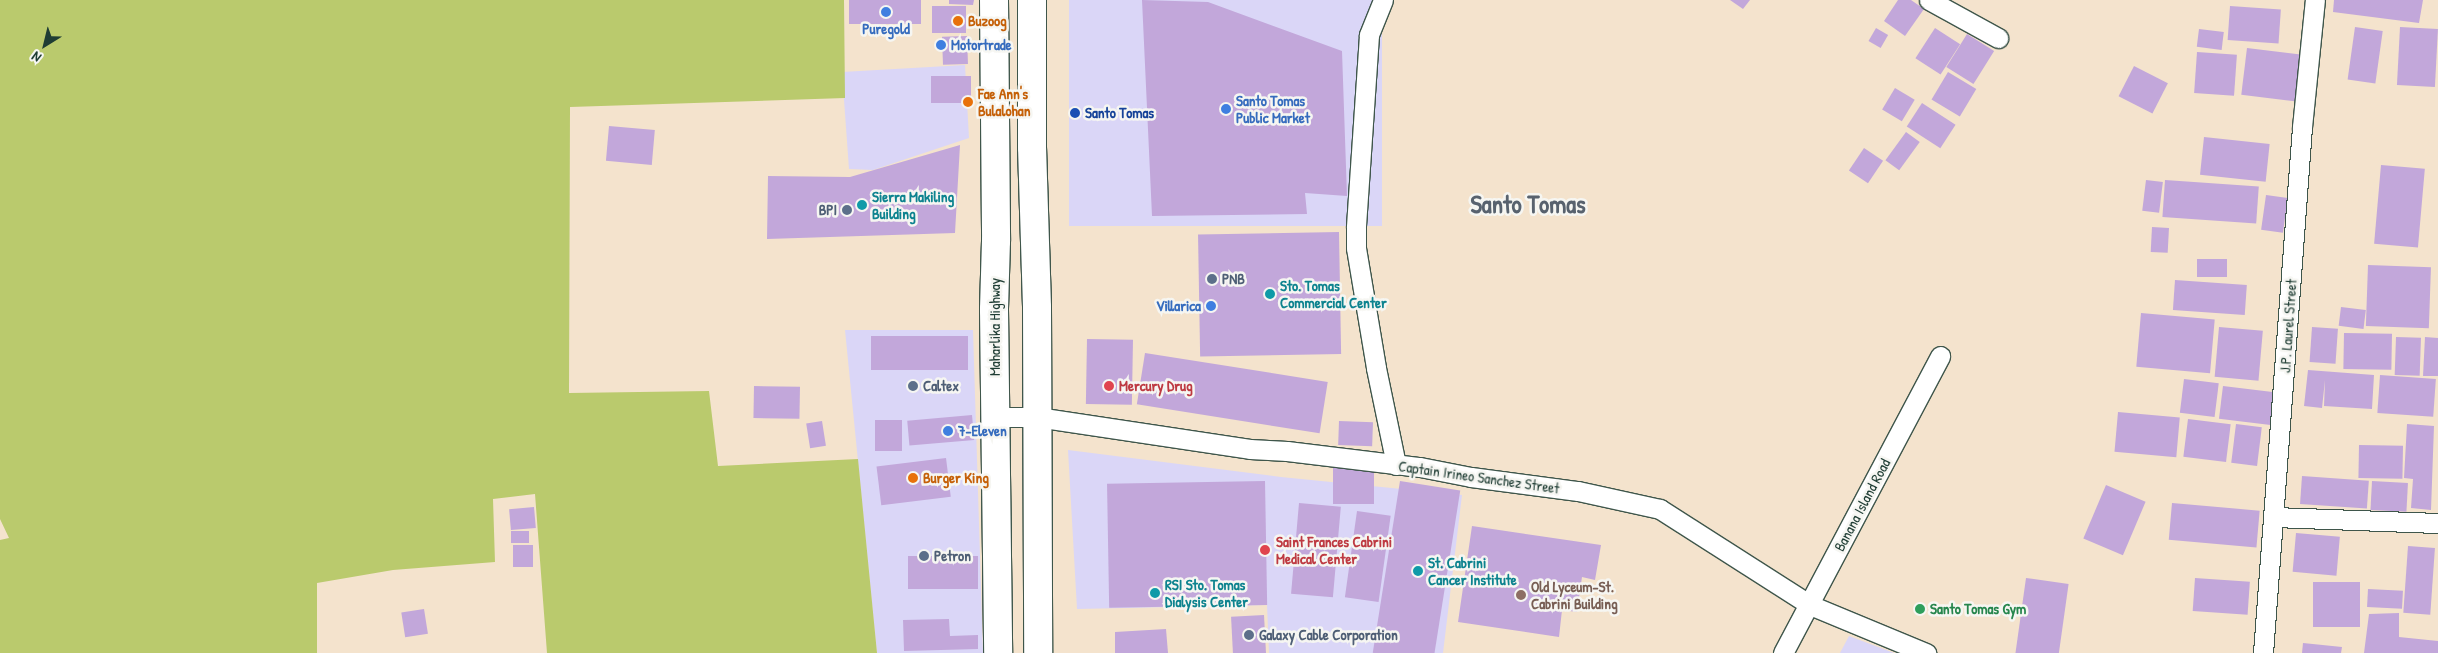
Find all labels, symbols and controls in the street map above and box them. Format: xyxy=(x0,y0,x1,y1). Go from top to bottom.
marker: Puregold xyxy=(880,6,892,18)
place label: Buzoog xyxy=(968,12,1007,30)
marker: Buzoog xyxy=(952,15,964,27)
north arrow xyxy=(20,20,70,70)
place label: Puregold xyxy=(862,20,910,38)
place label: Motortrade xyxy=(951,36,1012,54)
marker: Motortrade xyxy=(935,39,947,51)
text: N xyxy=(27,48,44,67)
place label: Fae Ann's Bulalohan xyxy=(978,84,1030,119)
place label: Santo Tomas Public Market xyxy=(1236,91,1310,126)
marker: Fae Ann's Bulalohan xyxy=(962,96,974,108)
marker: Santo Tomas Public Market xyxy=(1220,103,1232,115)
place label: Santo Tomas xyxy=(1085,104,1154,122)
marker: Santo Tomas xyxy=(1069,107,1081,119)
place label: Sierra Makiling Building xyxy=(872,187,954,222)
district label: Santo Tomas xyxy=(1470,189,1586,219)
marker: Sierra Makiling Building xyxy=(856,199,868,211)
place label: BPI xyxy=(819,201,837,219)
marker: BPI xyxy=(841,204,853,216)
place label: PNB xyxy=(1222,270,1245,288)
marker: PNB xyxy=(1206,273,1218,285)
place label: Sto. Tomas Commercial Center xyxy=(1280,276,1387,311)
street label: Maharlika Highway xyxy=(986,278,1004,376)
street label: J.P. Laurel Street xyxy=(2276,278,2300,374)
marker: Sto. Tomas Commercial Center xyxy=(1264,288,1276,300)
place label: Villarica xyxy=(1156,297,1201,315)
marker: Villarica xyxy=(1205,300,1217,312)
place label: Caltex xyxy=(923,377,959,395)
place label: Mercury Drug xyxy=(1119,377,1193,395)
marker: Caltex xyxy=(907,380,919,392)
marker: Mercury Drug xyxy=(1103,380,1115,392)
place label: 7-Eleven xyxy=(958,422,1007,440)
marker: 7-Eleven xyxy=(942,425,954,437)
street label: Banana Island Road xyxy=(1830,456,1894,554)
street label: Captain Irineo Sanchez Street xyxy=(1397,457,1561,497)
place label: Burger King xyxy=(923,469,989,487)
marker: Burger King xyxy=(907,472,919,484)
place label: Saint Frances Cabrini Medical Center xyxy=(1276,532,1392,567)
marker: Saint Frances Cabrini Medical Center xyxy=(1258,543,1272,557)
place label: Petron xyxy=(934,547,971,565)
marker: Petron xyxy=(918,550,930,562)
place label: St. Cabrini Cancer Institute xyxy=(1428,553,1517,588)
marker: St. Cabrini Cancer Institute xyxy=(1412,565,1424,577)
place label: RSI Sto. Tomas Dialysis Center xyxy=(1165,575,1248,610)
place label: Old Lyceum-St. Cabrini Building xyxy=(1531,577,1618,612)
marker: RSI Sto. Tomas Dialysis Center xyxy=(1149,587,1161,599)
marker: Old Lyceum-St. Cabrini Building xyxy=(1515,589,1527,601)
place label: Santo Tomas Gym xyxy=(1930,600,2026,618)
marker: Santo Tomas Gym xyxy=(1914,603,1926,615)
place label: Galaxy Cable Corporation xyxy=(1259,626,1398,644)
marker: Galaxy Cable Corporation xyxy=(1243,629,1255,641)

